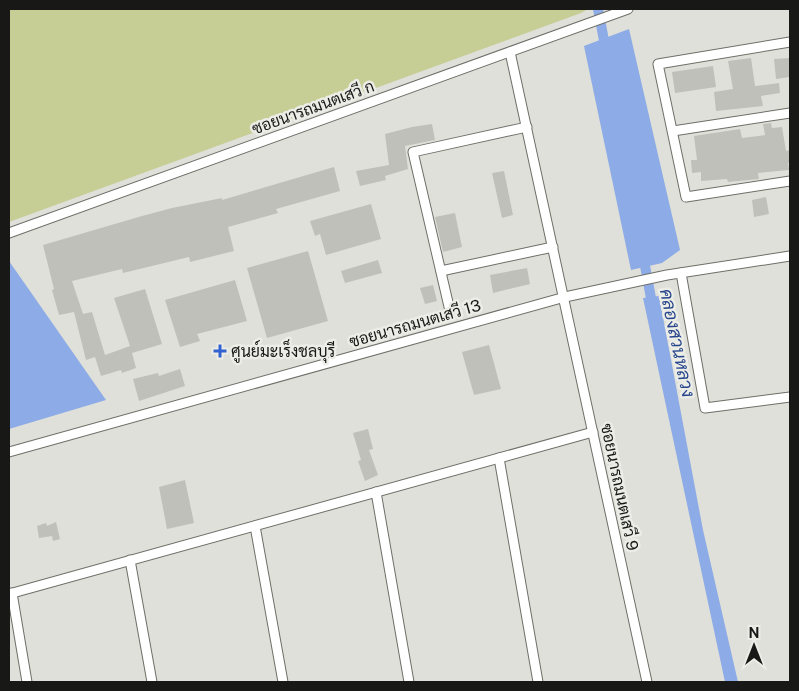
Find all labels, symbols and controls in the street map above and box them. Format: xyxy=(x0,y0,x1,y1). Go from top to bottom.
street label: ซอยนารถมนตเสวี ก xyxy=(249,75,377,138)
water label: คลองสวนหลวง xyxy=(656,287,699,399)
street label: ซอยนารถมนตเสวี 13 xyxy=(347,294,483,351)
place label: ศูนย์มะเร็งชลบุรี xyxy=(231,338,336,363)
marker: ศูนย์มะเร็งชลบุรี xyxy=(213,344,227,358)
street label: ซอยนารถมนตเสวี 9 xyxy=(597,421,644,552)
north arrow xyxy=(729,621,779,671)
text: N xyxy=(749,625,759,641)

